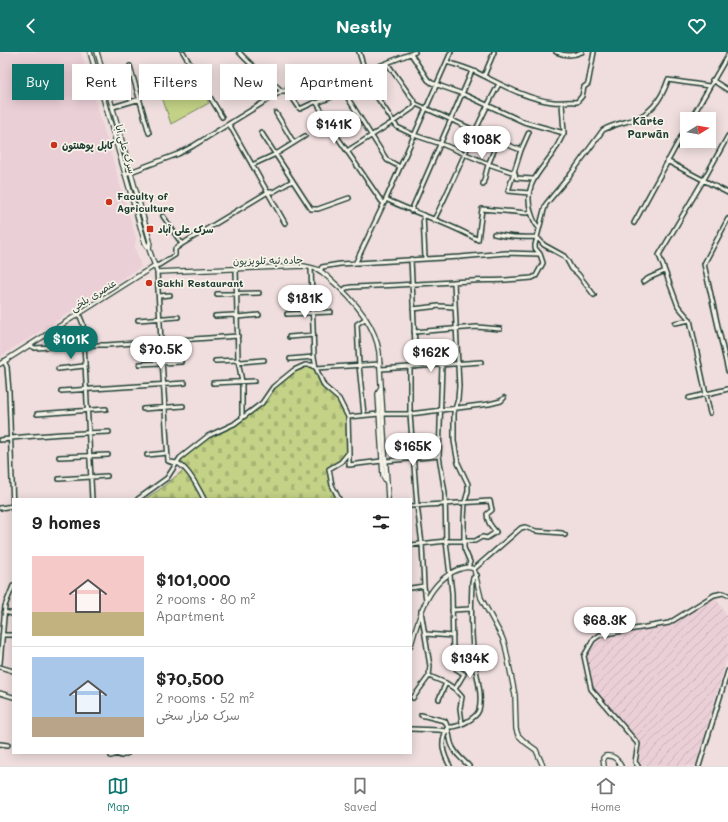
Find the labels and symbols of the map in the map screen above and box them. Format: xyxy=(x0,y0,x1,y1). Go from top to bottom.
pin: $141K xyxy=(306,111,362,145)
north arrow xyxy=(680,112,716,148)
district label: Kārte Parwān xyxy=(627,113,669,141)
street label: سرک علی آبا xyxy=(111,123,140,176)
pin: $108K xyxy=(454,126,510,160)
place label: کابل پوهنتون xyxy=(62,138,115,153)
marker: کابل پوهنتون xyxy=(49,140,59,150)
place label: Faculty of Agriculture xyxy=(117,189,174,215)
marker: Faculty of Agriculture xyxy=(104,197,114,207)
place label: سرک علی آباد xyxy=(158,222,214,236)
marker: سرک علی آباد xyxy=(145,224,155,234)
street label: جاده تپه تلویزیون xyxy=(233,252,303,269)
street label: عنصری بلخی xyxy=(68,275,119,315)
place label: Sakhi Restaurant xyxy=(157,276,244,290)
marker: Sakhi Restaurant xyxy=(144,278,154,288)
pin: $181K xyxy=(277,285,333,319)
pin: $101K xyxy=(43,326,99,360)
pin: $70.5K xyxy=(128,336,194,370)
pin: $162K xyxy=(403,339,459,373)
pin: $165K xyxy=(385,433,441,467)
pin: $68.3K xyxy=(572,607,638,641)
pin: $134K xyxy=(442,645,498,679)

